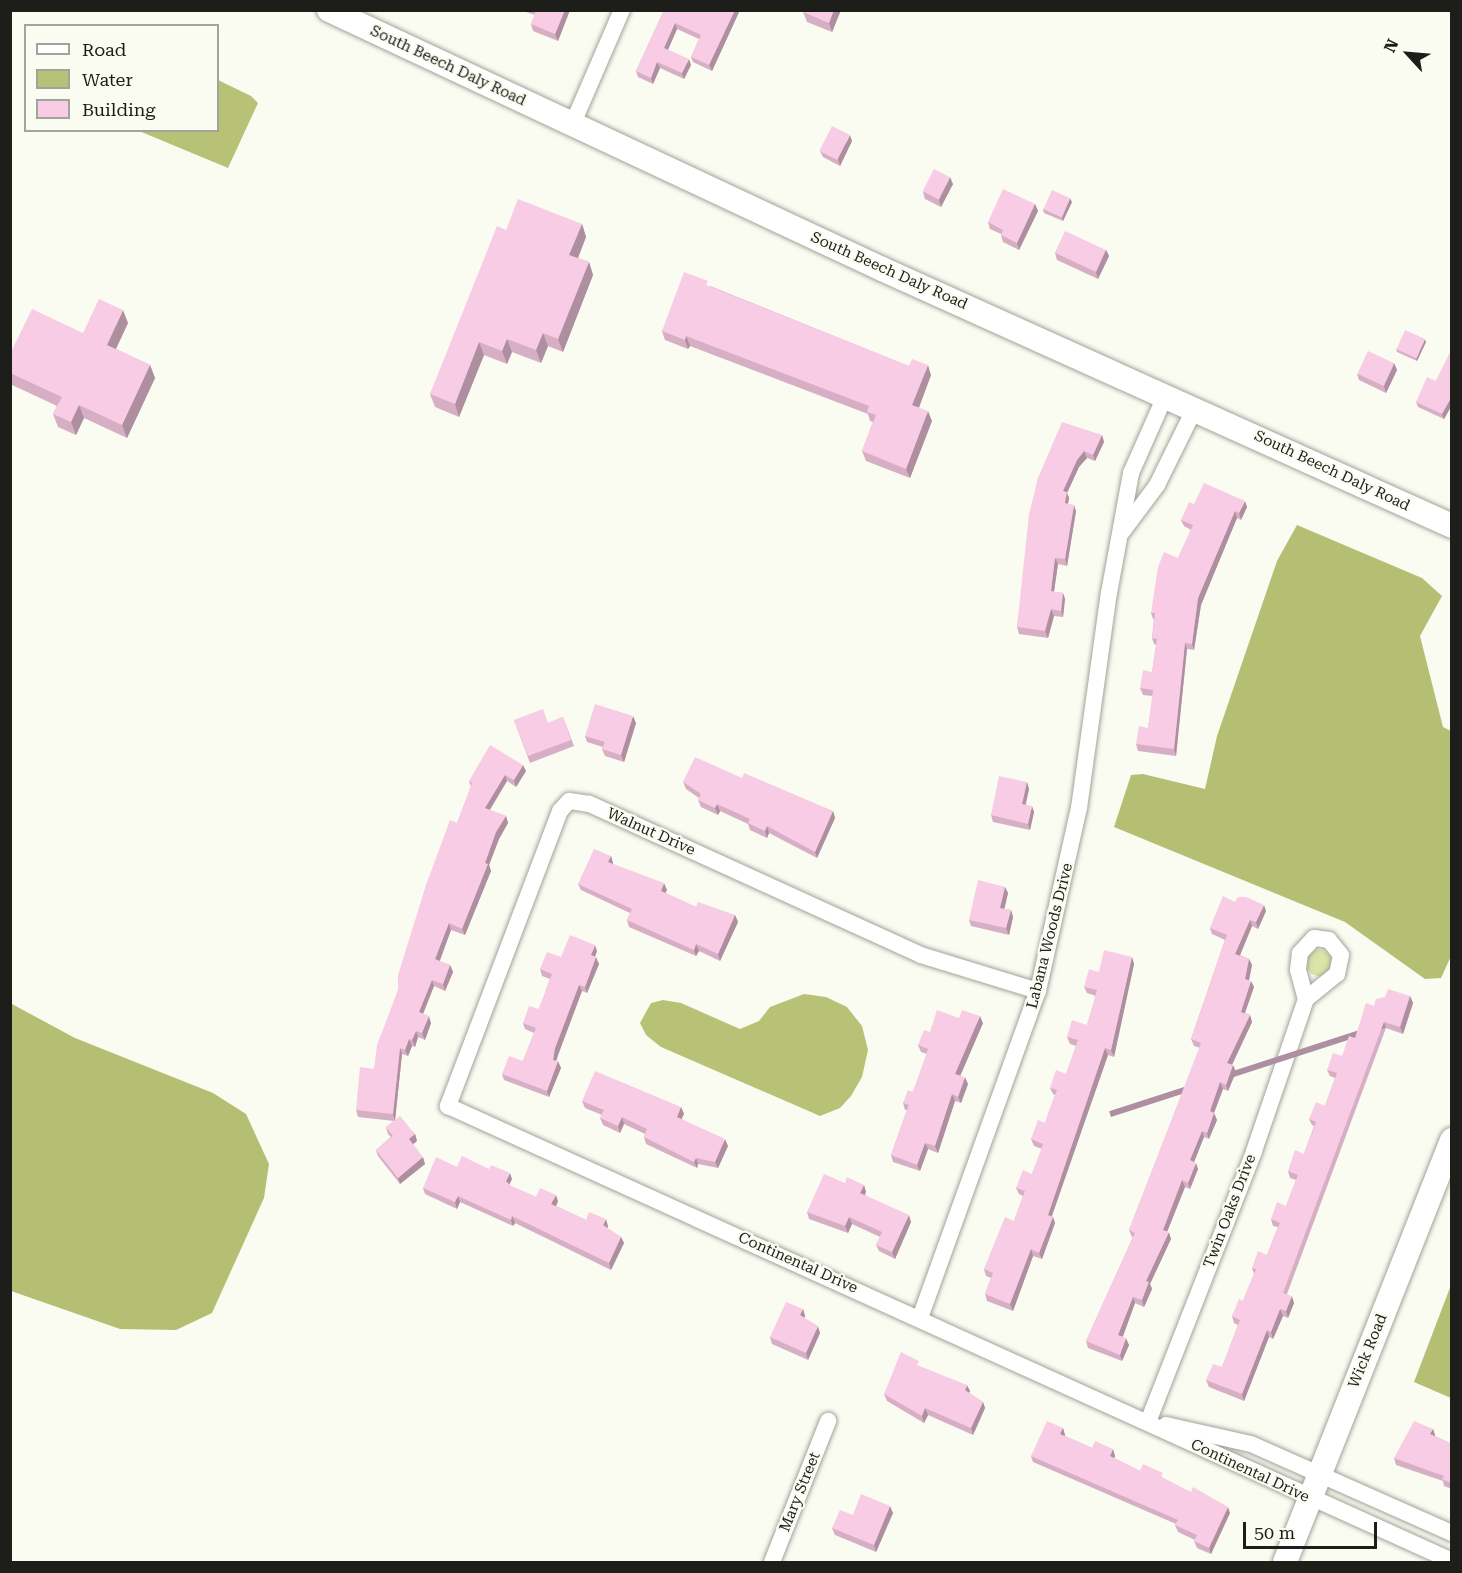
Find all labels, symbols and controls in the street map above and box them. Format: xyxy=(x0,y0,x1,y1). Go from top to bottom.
street label: South Beech Daly Road xyxy=(367,22,529,110)
legend xyxy=(24,24,219,132)
north arrow xyxy=(1378,24,1438,84)
text: N xyxy=(1380,36,1403,56)
text: Road xyxy=(82,39,126,60)
text: Water xyxy=(82,69,133,90)
text: Building xyxy=(82,99,156,120)
street label: South Beech Daly Road xyxy=(808,228,970,314)
street label: South Beech Daly Road xyxy=(1251,427,1413,515)
street label: Walnut Drive xyxy=(604,804,698,860)
street label: Labana Woods Drive xyxy=(1023,861,1077,1011)
street label: Twin Oaks Drive xyxy=(1200,1152,1260,1270)
street label: Continental Drive xyxy=(735,1229,861,1297)
street label: Wick Road xyxy=(1345,1311,1391,1391)
street label: Continental Drive xyxy=(1188,1436,1312,1506)
street label: Mary Street xyxy=(776,1449,824,1535)
scale bar xyxy=(1246,1510,1380,1548)
text: 50 m xyxy=(1254,1522,1295,1543)

